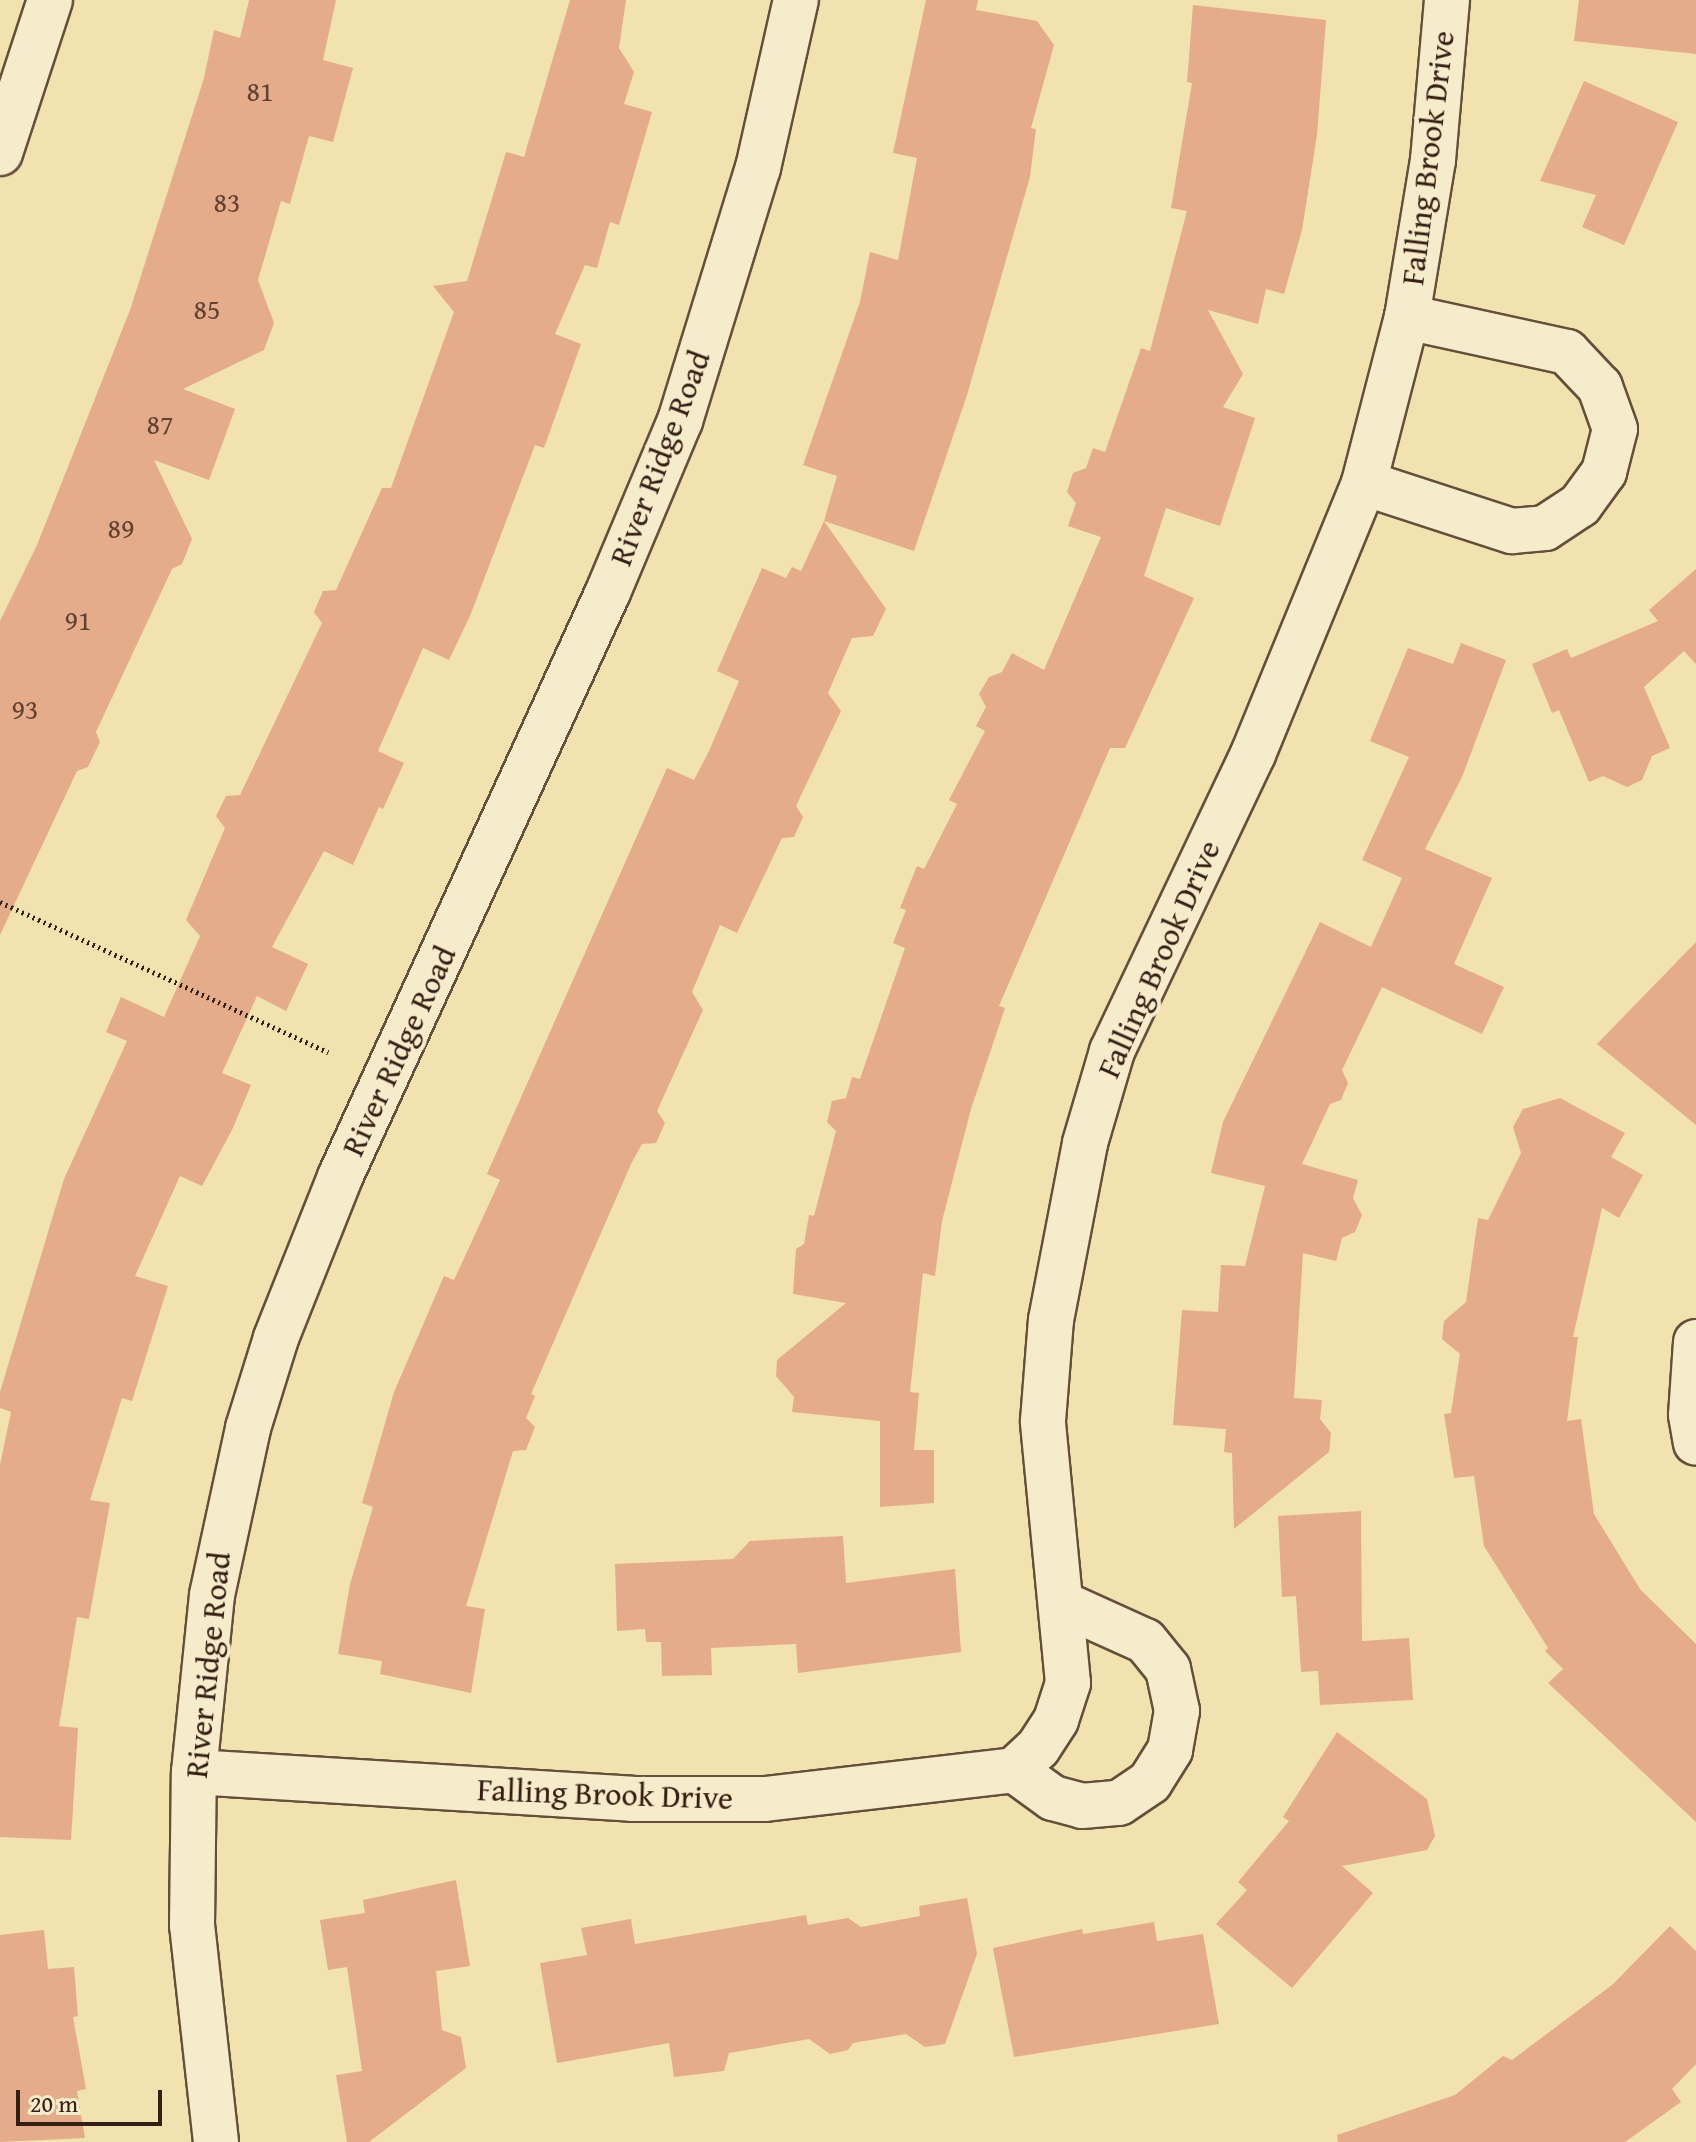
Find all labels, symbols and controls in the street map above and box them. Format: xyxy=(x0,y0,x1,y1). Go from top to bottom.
street label: Falling Brook Drive xyxy=(1393,29,1463,287)
house number: 81 xyxy=(247,74,273,108)
house number: 83 xyxy=(214,185,240,219)
house number: 85 xyxy=(194,292,220,326)
street label: River Ridge Road xyxy=(601,345,719,571)
house number: 87 xyxy=(147,407,173,441)
house number: 89 xyxy=(108,511,134,545)
house number: 91 xyxy=(65,603,91,637)
house number: 93 xyxy=(12,692,38,726)
street label: Falling Brook Drive xyxy=(1089,834,1229,1084)
street label: River Ridge Road xyxy=(334,940,464,1162)
street label: River Ridge Road xyxy=(177,1550,239,1780)
street label: Falling Brook Drive xyxy=(476,1770,734,1818)
scale bar xyxy=(20,2074,166,2124)
text: 20 m xyxy=(30,2086,78,2121)

